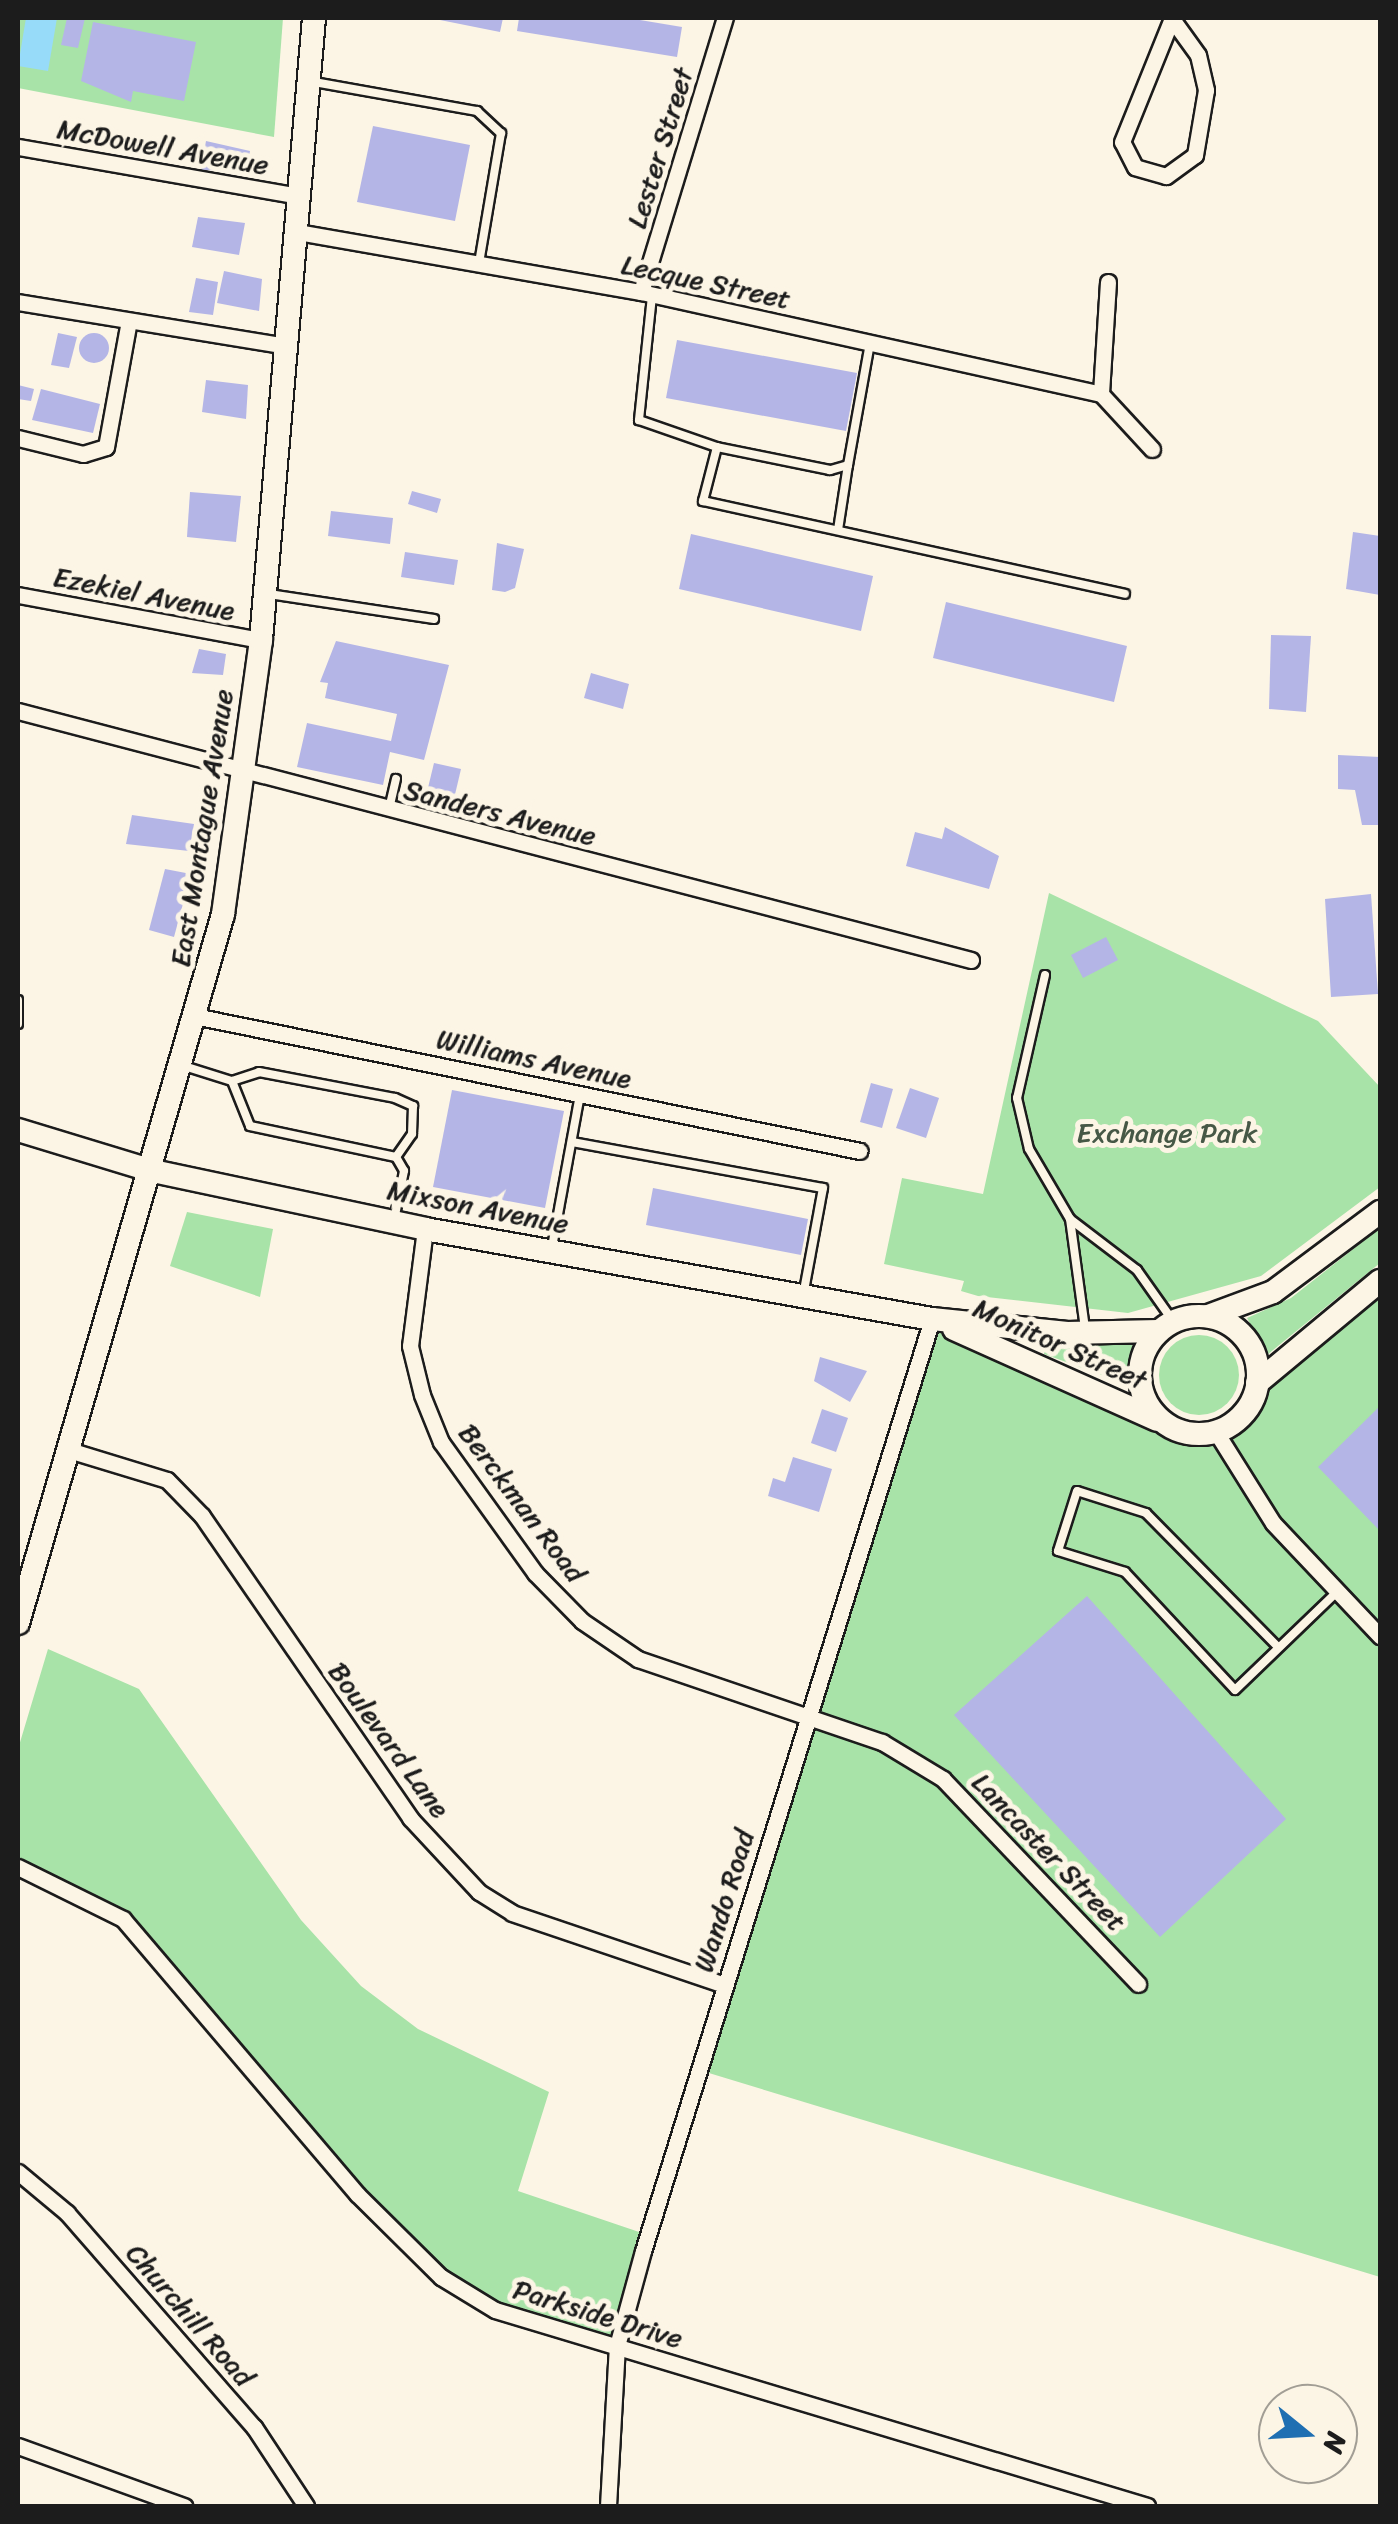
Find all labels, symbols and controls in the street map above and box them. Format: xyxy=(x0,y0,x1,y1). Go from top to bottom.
street label: Lester Street xyxy=(620,63,700,233)
street label: McDowell Avenue xyxy=(55,112,271,182)
street label: Lecque Street xyxy=(618,248,794,316)
street label: Ezekiel Avenue xyxy=(51,560,237,628)
street label: East Montague Avenue xyxy=(163,687,241,969)
street label: Sanders Avenue xyxy=(400,773,600,853)
street label: Williams Avenue xyxy=(434,1022,634,1096)
park label: Exchange Park xyxy=(1077,1116,1257,1150)
street label: Mixson Avenue xyxy=(385,1173,571,1241)
street label: Monitor Street xyxy=(968,1291,1152,1397)
street label: Berckman Road xyxy=(451,1417,593,1589)
street label: Boulevard Lane xyxy=(321,1655,457,1825)
street label: Lancaster Street xyxy=(965,1766,1133,1938)
street label: Wando Road xyxy=(686,1826,762,1976)
street label: Churchill Road xyxy=(119,2237,261,2393)
street label: Parkside Drive xyxy=(509,2272,687,2356)
north arrow xyxy=(1258,2384,1358,2484)
text: N xyxy=(1309,2426,1361,2460)

